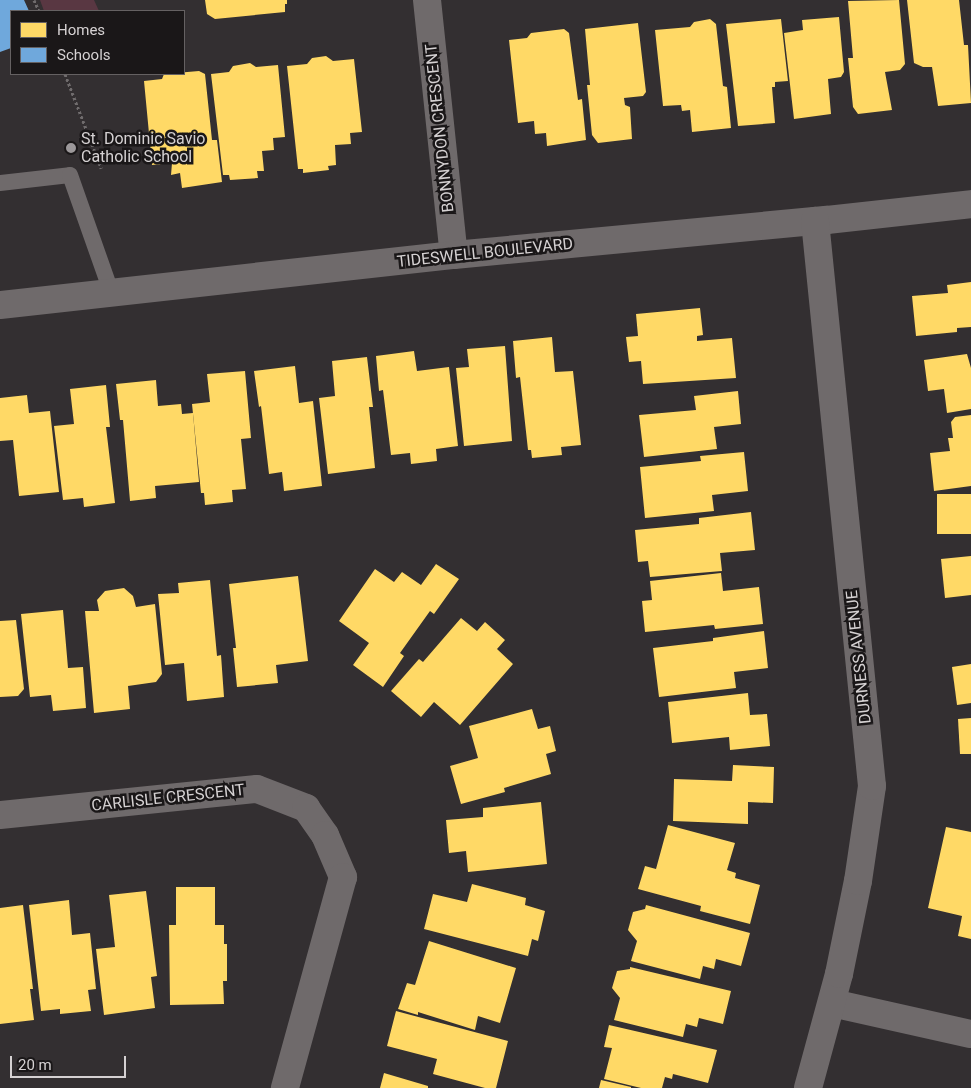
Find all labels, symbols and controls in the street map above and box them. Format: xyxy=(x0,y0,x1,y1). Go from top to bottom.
legend xyxy=(10,10,185,75)
text: Homes xyxy=(57,21,105,39)
street label: BONNYDON CRESCENT xyxy=(422,43,458,213)
text: Schools xyxy=(57,46,111,64)
place label: St. Dominic Savio Catholic School xyxy=(81,129,205,167)
marker: St. Dominic Savio Catholic School xyxy=(65,142,77,154)
street label: TIDESWELL BOULEVARD xyxy=(396,234,574,272)
street label: DURNESS AVENUE xyxy=(842,589,876,725)
street label: CARLISLE CRESCENT xyxy=(90,780,246,816)
scale bar xyxy=(12,1046,129,1078)
text: 20 m xyxy=(18,1056,52,1074)

